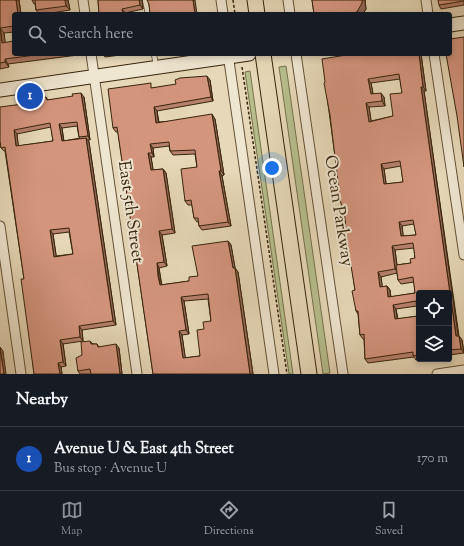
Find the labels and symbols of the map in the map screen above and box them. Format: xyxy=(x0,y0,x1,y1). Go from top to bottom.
pin: 1 xyxy=(17,81,43,111)
street label: Ocean Parkway xyxy=(317,154,359,269)
your location xyxy=(262,158,282,178)
street label: East 5th Street xyxy=(111,159,149,265)

